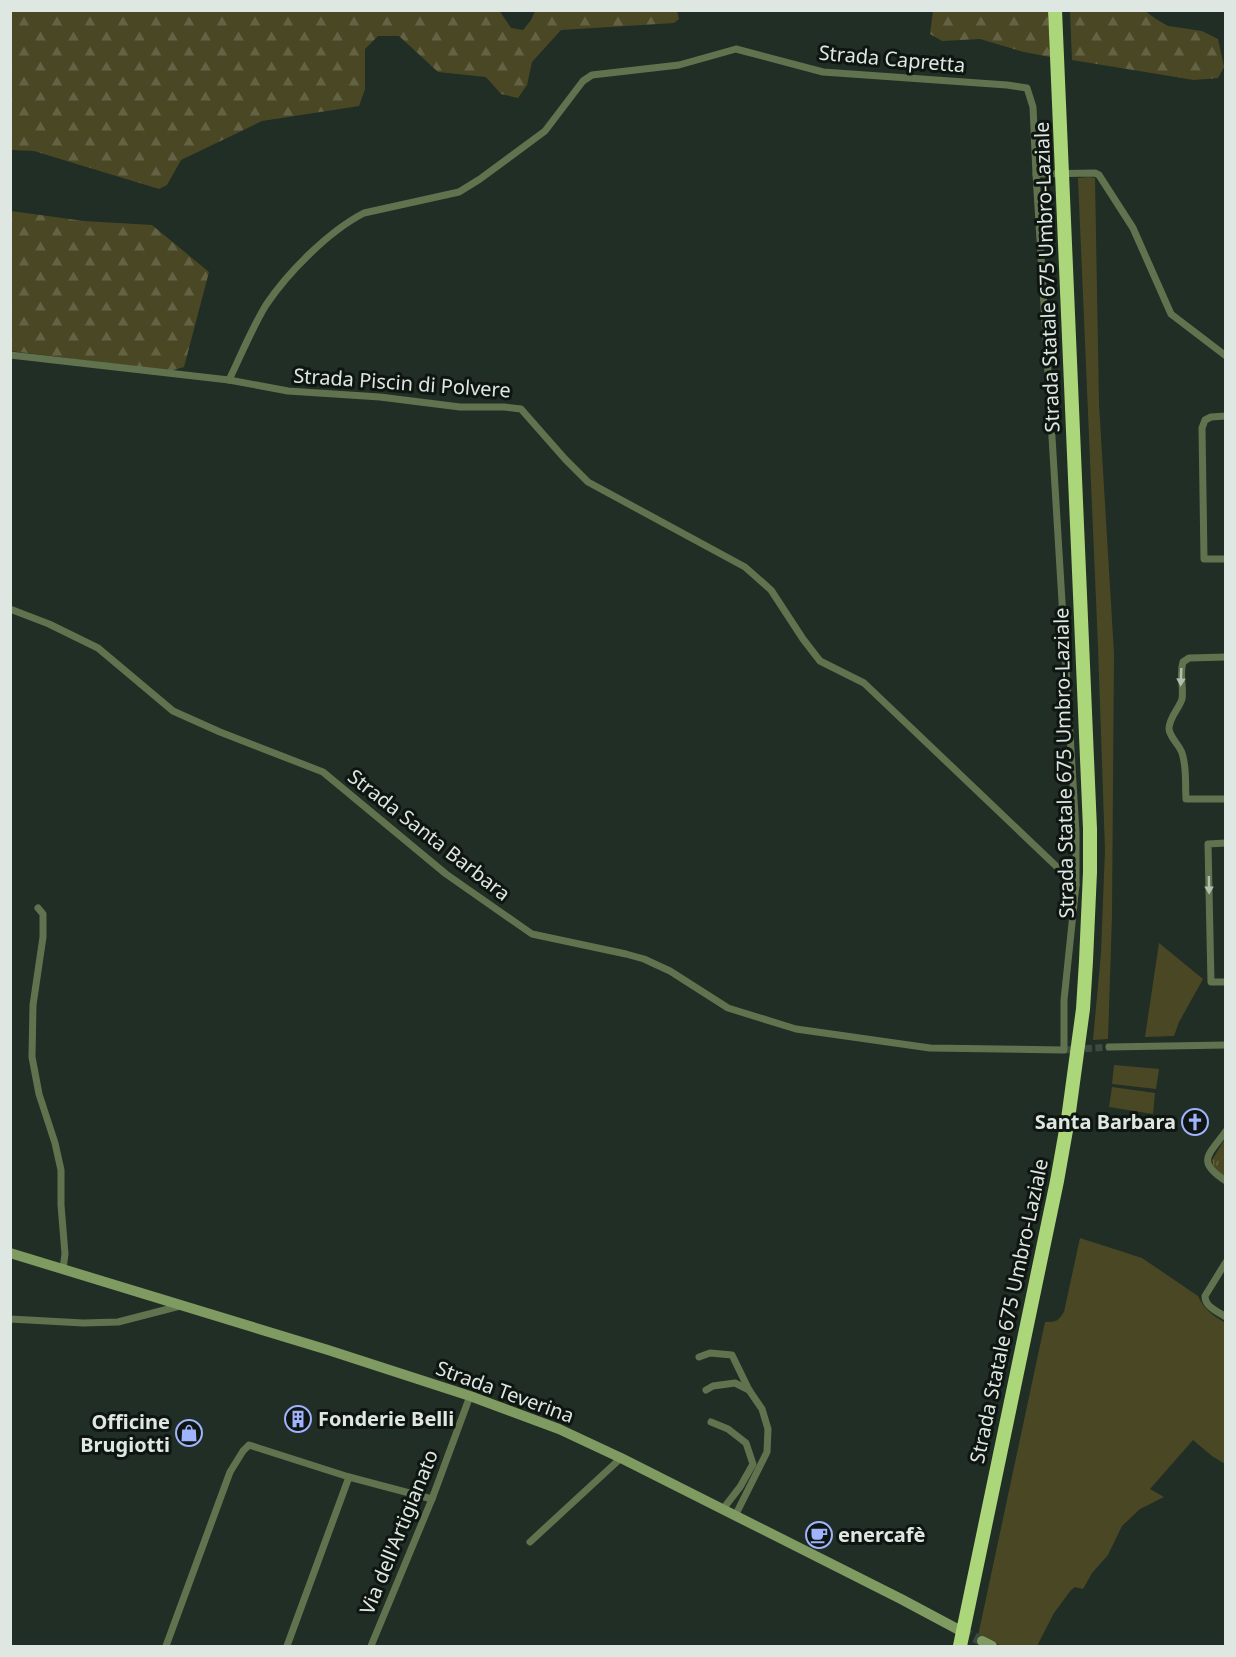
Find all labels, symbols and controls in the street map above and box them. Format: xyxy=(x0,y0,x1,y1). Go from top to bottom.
street label: Strada Capretta xyxy=(818,39,966,78)
street label: Strada Statale 675 Umbro-Laziale xyxy=(1028,121,1065,433)
street label: Strada Piscin di Polvere xyxy=(292,361,512,404)
street label: Strada Statale 675 Umbro-Laziale xyxy=(1047,607,1080,919)
one-way arrow xyxy=(1177,667,1186,686)
street label: Strada Santa Barbara xyxy=(342,763,516,907)
one-way arrow xyxy=(1204,876,1214,895)
church icon: Santa Barbara xyxy=(1180,1107,1210,1137)
place label: Santa Barbara xyxy=(1035,1108,1176,1135)
street label: Strada Statale 675 Umbro-Laziale xyxy=(963,1156,1054,1466)
street label: Strada Teverina xyxy=(432,1354,578,1429)
building icon: Fonderie Belli xyxy=(283,1404,313,1434)
place label: Fonderie Belli xyxy=(318,1405,454,1432)
place label: Officine Brugiotti xyxy=(80,1408,170,1458)
shop icon: Officine Brugiotti xyxy=(174,1418,204,1448)
street label: Via dell'Artigianato xyxy=(353,1445,444,1618)
cafe icon: enercafè xyxy=(804,1520,834,1550)
place label: enercafè xyxy=(838,1521,925,1548)

